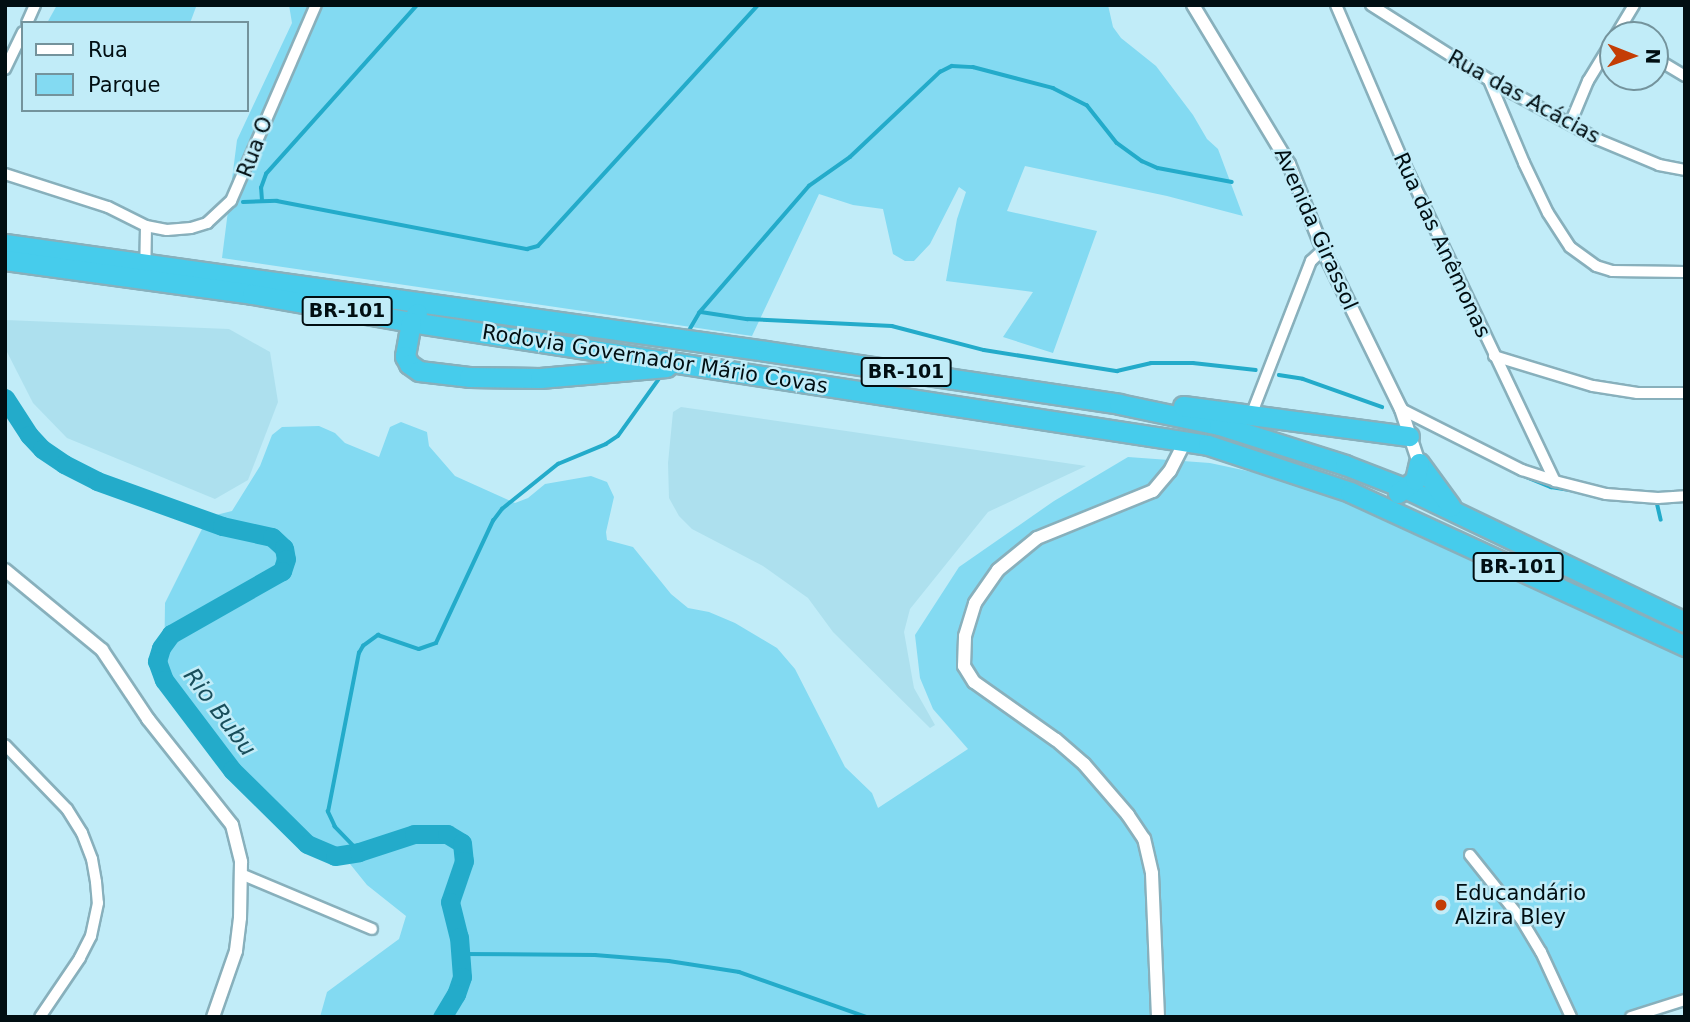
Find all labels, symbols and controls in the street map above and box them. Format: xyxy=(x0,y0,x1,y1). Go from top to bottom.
legend xyxy=(21,21,248,112)
north arrow xyxy=(1599,21,1669,91)
text: Rua xyxy=(88,38,128,62)
street label: Rua das Acácias xyxy=(1444,45,1604,149)
text: N xyxy=(1642,48,1664,64)
text: Parque xyxy=(88,73,160,97)
street label: Rua O xyxy=(232,113,278,181)
street label: Avenida Girassol xyxy=(1269,144,1363,314)
street label: Rua das Anêmonas xyxy=(1388,148,1496,342)
road number: BR-101 xyxy=(302,296,392,326)
street label: Rodovia Governador Mário Covas xyxy=(480,319,830,399)
road number: BR-101 xyxy=(860,356,951,388)
road number: BR-101 xyxy=(1472,552,1564,582)
water label: Rio Bubu xyxy=(178,662,262,762)
place label: Educandário Alzira Bley xyxy=(1455,880,1586,930)
marker: Educandário Alzira Bley xyxy=(1433,897,1449,913)

